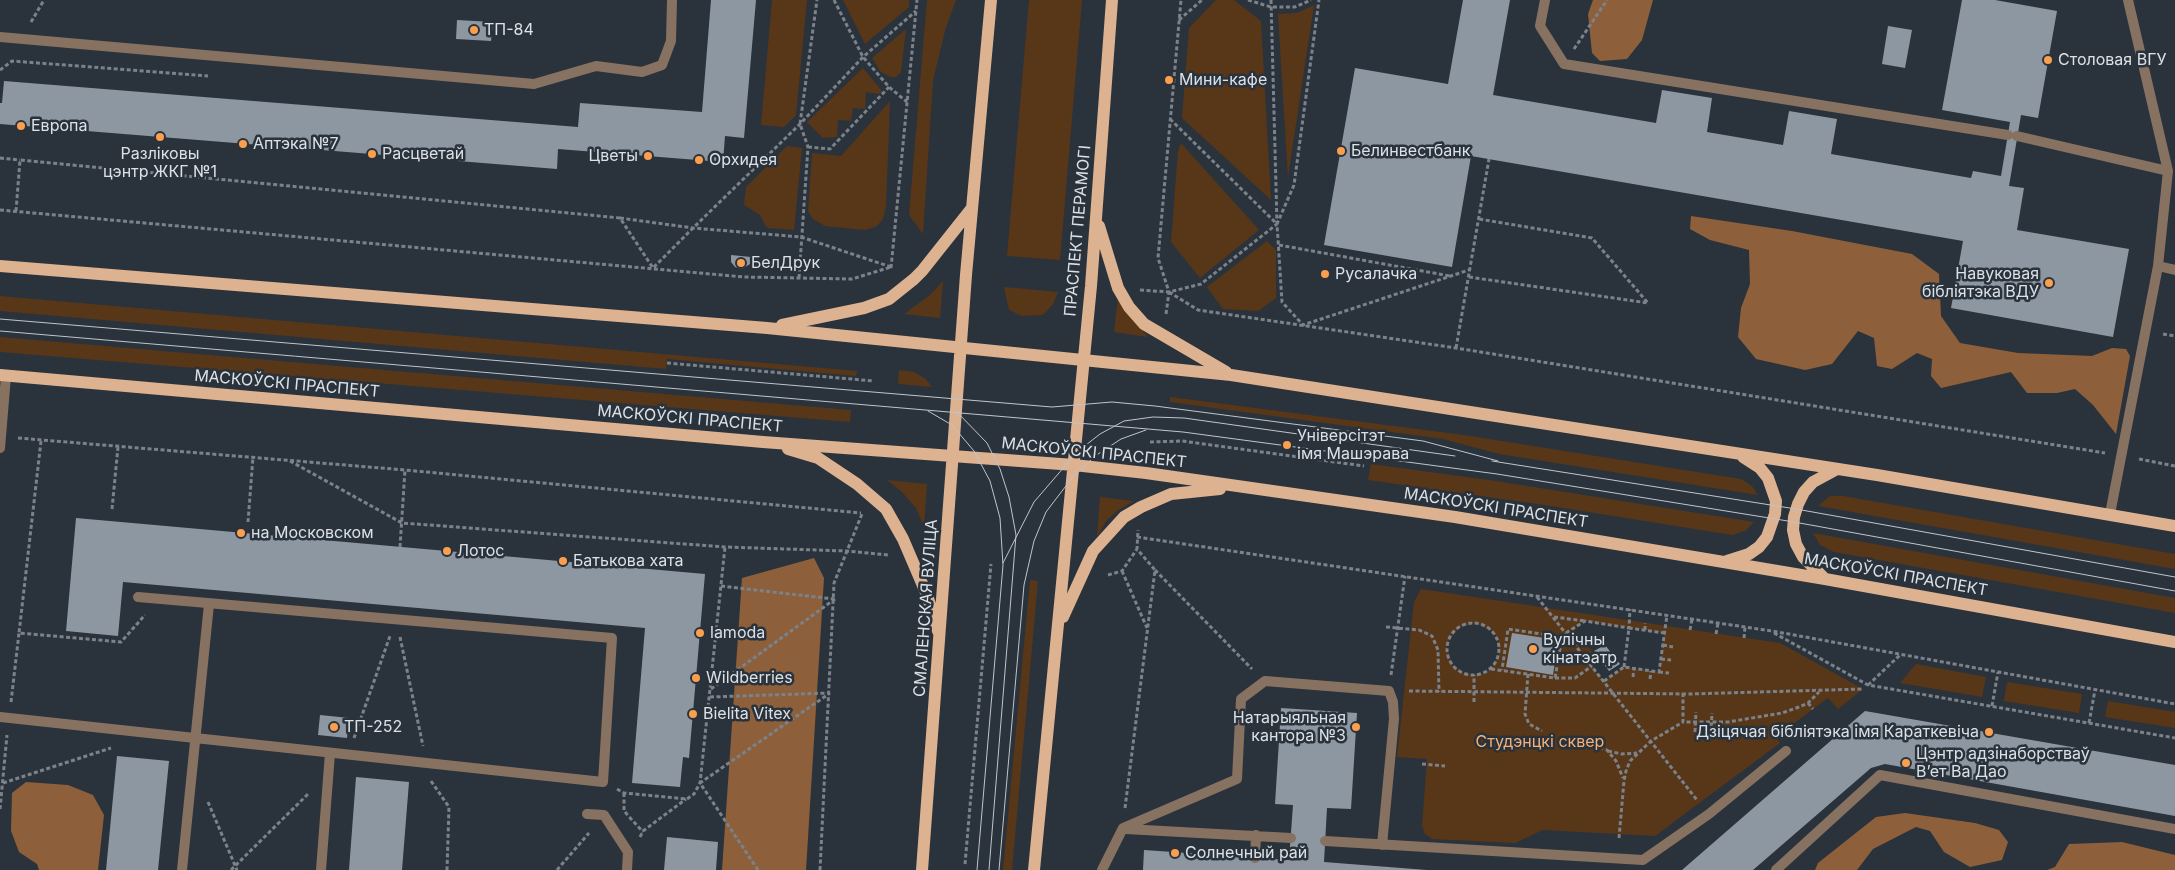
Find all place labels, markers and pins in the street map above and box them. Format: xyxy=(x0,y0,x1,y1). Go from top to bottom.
place label: ТП-84 xyxy=(484,20,534,40)
marker: ТП-84 xyxy=(468,24,480,36)
place label: Столовая ВГУ xyxy=(2058,50,2166,70)
marker: Столовая ВГУ xyxy=(2042,54,2054,66)
place label: Мини-кафе xyxy=(1179,70,1267,90)
marker: Мини-кафе xyxy=(1163,74,1175,86)
place label: Европа xyxy=(31,116,87,136)
marker: Европа xyxy=(15,120,27,132)
marker: Разліковы цэнтр ЖКГ №1 xyxy=(154,131,166,143)
place label: Аптэка №7 xyxy=(253,134,339,154)
marker: Аптэка №7 xyxy=(237,138,249,150)
place label: Белинвестбанк xyxy=(1351,141,1470,161)
place label: Разліковы цэнтр ЖКГ №1 xyxy=(103,144,217,182)
place label: Расцветай xyxy=(382,144,464,164)
marker: Белинвестбанк xyxy=(1335,145,1347,157)
place label: Цветы xyxy=(589,146,638,166)
marker: Расцветай xyxy=(366,148,378,160)
marker: Цветы xyxy=(642,150,654,162)
place label: Орхидея xyxy=(709,150,777,170)
marker: Орхидея xyxy=(693,154,705,166)
place label: БелДрук xyxy=(751,253,820,273)
marker: БелДрук xyxy=(735,257,747,269)
place label: Русалачка xyxy=(1335,264,1417,284)
place label: Навуковая бібліятэка ВДУ xyxy=(1922,264,2039,302)
marker: Русалачка xyxy=(1319,268,1331,280)
marker: Навуковая бібліятэка ВДУ xyxy=(2043,277,2055,289)
place label: Універсітэт імя Машэрава xyxy=(1297,426,1409,464)
marker: Універсітэт імя Машэрава xyxy=(1281,439,1293,451)
place label: на Московском xyxy=(251,523,373,543)
marker: на Московском xyxy=(235,527,247,539)
place label: Лотос xyxy=(457,541,504,561)
marker: Лотос xyxy=(441,545,453,557)
place label: Батькова хата xyxy=(573,551,684,571)
marker: Батькова хата xyxy=(557,555,569,567)
place label: lamoda xyxy=(710,623,765,643)
marker: lamoda xyxy=(694,627,706,639)
place label: Вулічны кінатэатр xyxy=(1543,630,1617,668)
marker: Вулічны кінатэатр xyxy=(1527,643,1539,655)
place label: Wildberries xyxy=(706,668,793,688)
marker: Wildberries xyxy=(690,672,702,684)
place label: Bielita Vitex xyxy=(703,704,791,724)
marker: Bielita Vitex xyxy=(687,708,699,720)
place label: Натарыяльная кантора №3 xyxy=(1233,708,1346,746)
place label: ТП-252 xyxy=(344,717,402,737)
marker: ТП-252 xyxy=(328,721,340,733)
marker: Натарыяльная кантора №3 xyxy=(1350,721,1362,733)
place label: Дзіцячая бібліятэка імя Караткевіча xyxy=(1696,722,1979,742)
marker: Дзіцячая бібліятэка імя Караткевіча xyxy=(1983,726,1995,738)
place label: Цэнтр адзінаборстваў Вʼет Ва Дао xyxy=(1916,744,2090,782)
marker: Цэнтр адзінаборстваў Вʼет Ва Дао xyxy=(1900,757,1912,769)
place label: Солнечный рай xyxy=(1185,843,1307,863)
marker: Солнечный рай xyxy=(1169,847,1181,859)

